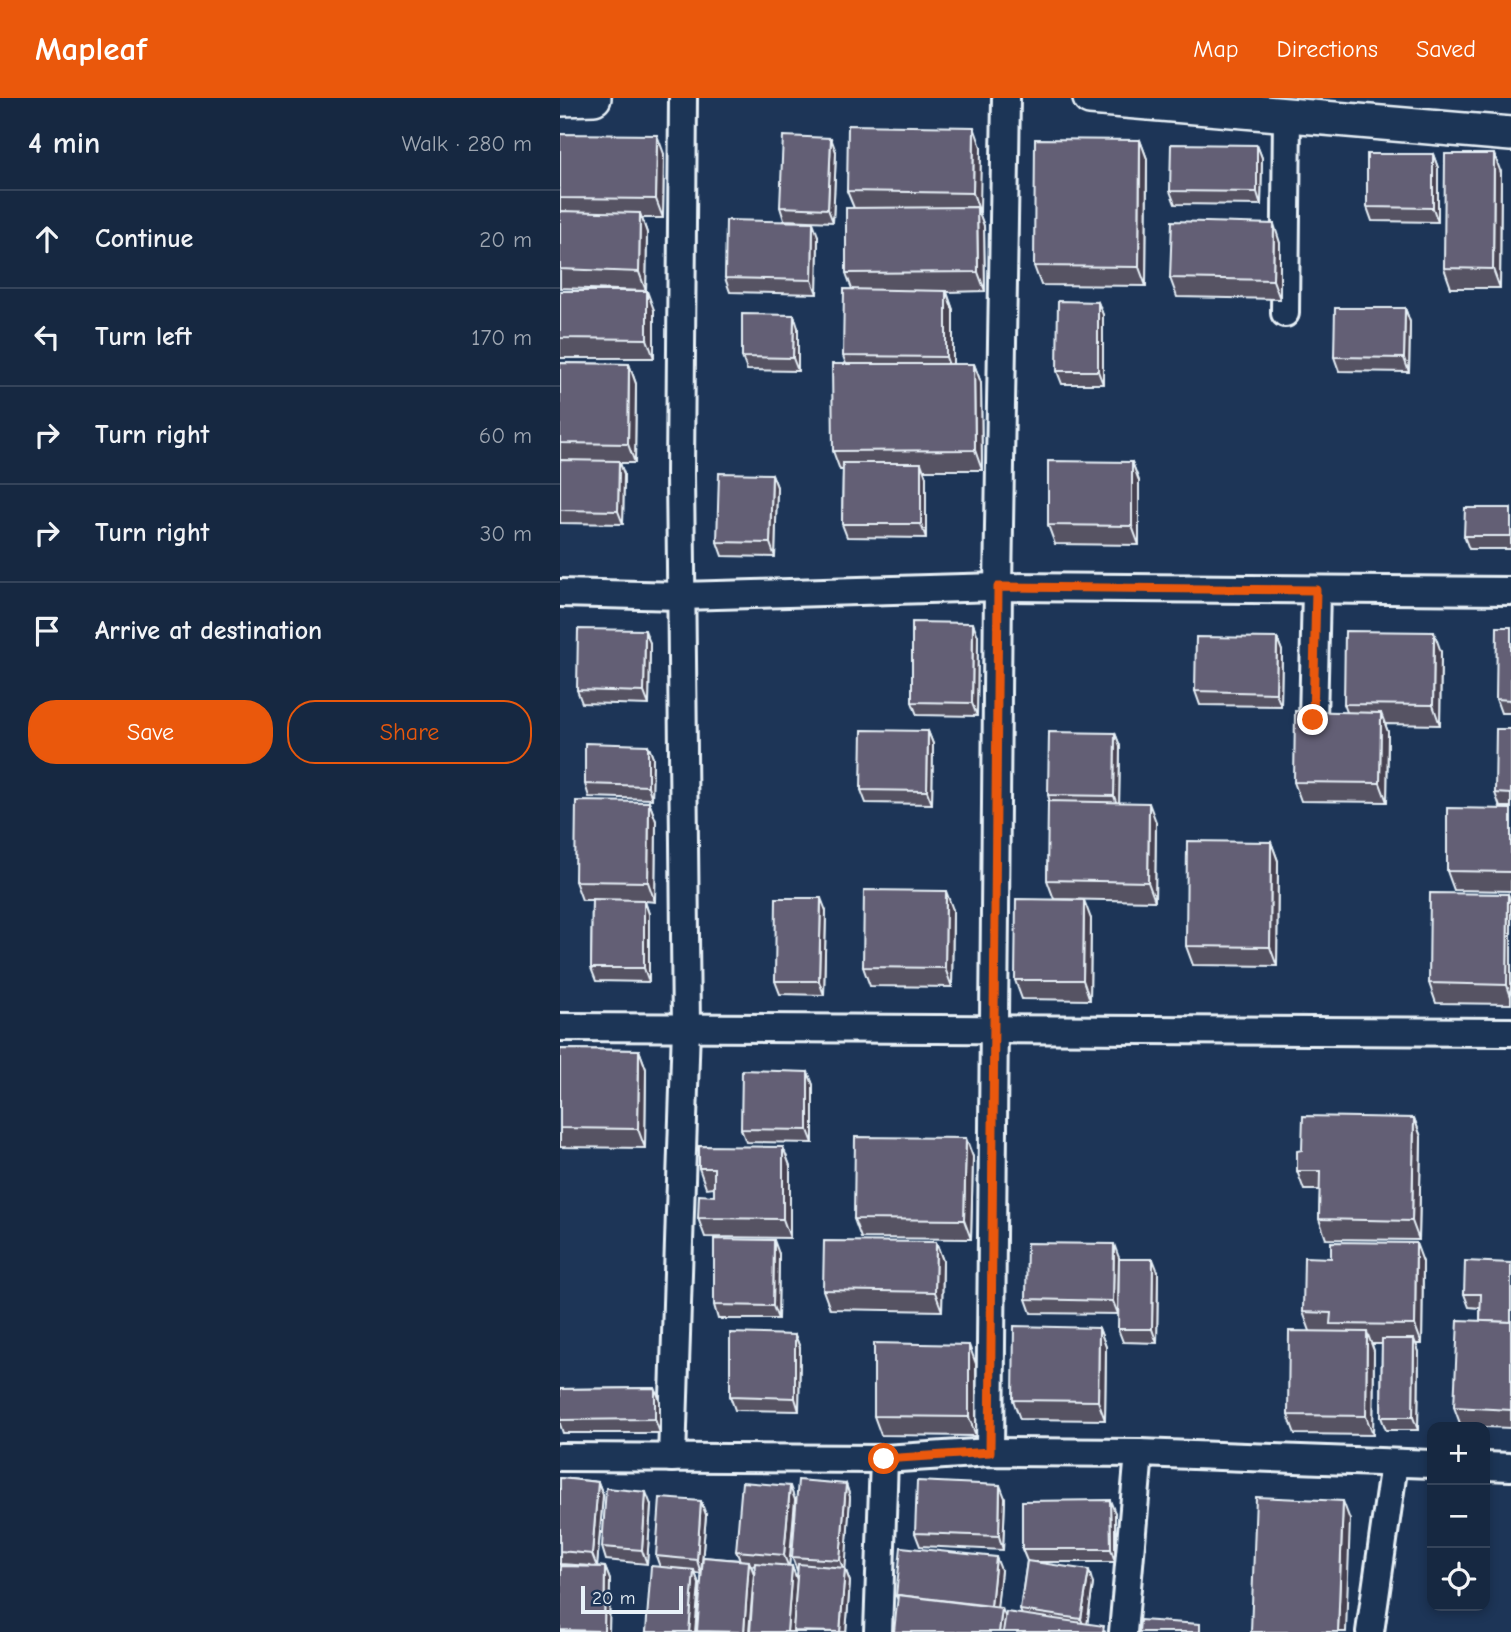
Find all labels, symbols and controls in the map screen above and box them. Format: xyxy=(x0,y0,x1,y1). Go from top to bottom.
text: Mapleaf xyxy=(35,30,147,68)
text: Map xyxy=(1193,35,1239,63)
text: Directions xyxy=(1277,35,1378,63)
text: Saved xyxy=(1416,35,1476,63)
text: 4 min xyxy=(28,126,100,161)
text: Walk · 280 m xyxy=(402,130,532,157)
icon: ahead xyxy=(28,220,66,258)
text: Continue xyxy=(95,224,193,254)
text: 20 m xyxy=(479,226,532,253)
icon: left xyxy=(28,318,66,356)
text: Turn left xyxy=(95,322,192,352)
text: 170 m xyxy=(471,324,532,351)
icon: right xyxy=(28,416,66,454)
text: Turn right xyxy=(95,420,209,450)
text: 60 m xyxy=(479,422,532,449)
icon: right xyxy=(28,514,66,552)
text: Turn right xyxy=(95,518,209,548)
text: 30 m xyxy=(480,520,532,547)
icon: arrive xyxy=(28,612,66,650)
text: Arrive at destination xyxy=(95,616,322,646)
button: Save xyxy=(28,700,273,764)
button: Share xyxy=(287,700,532,764)
route end xyxy=(1297,704,1328,735)
map controls xyxy=(1427,1422,1490,1611)
button: + xyxy=(1427,1422,1490,1485)
route start xyxy=(868,1443,899,1474)
button: − xyxy=(1427,1485,1490,1548)
button: locate xyxy=(1427,1548,1490,1611)
scale bar xyxy=(581,1583,682,1615)
text: 20 m xyxy=(592,1587,636,1609)

